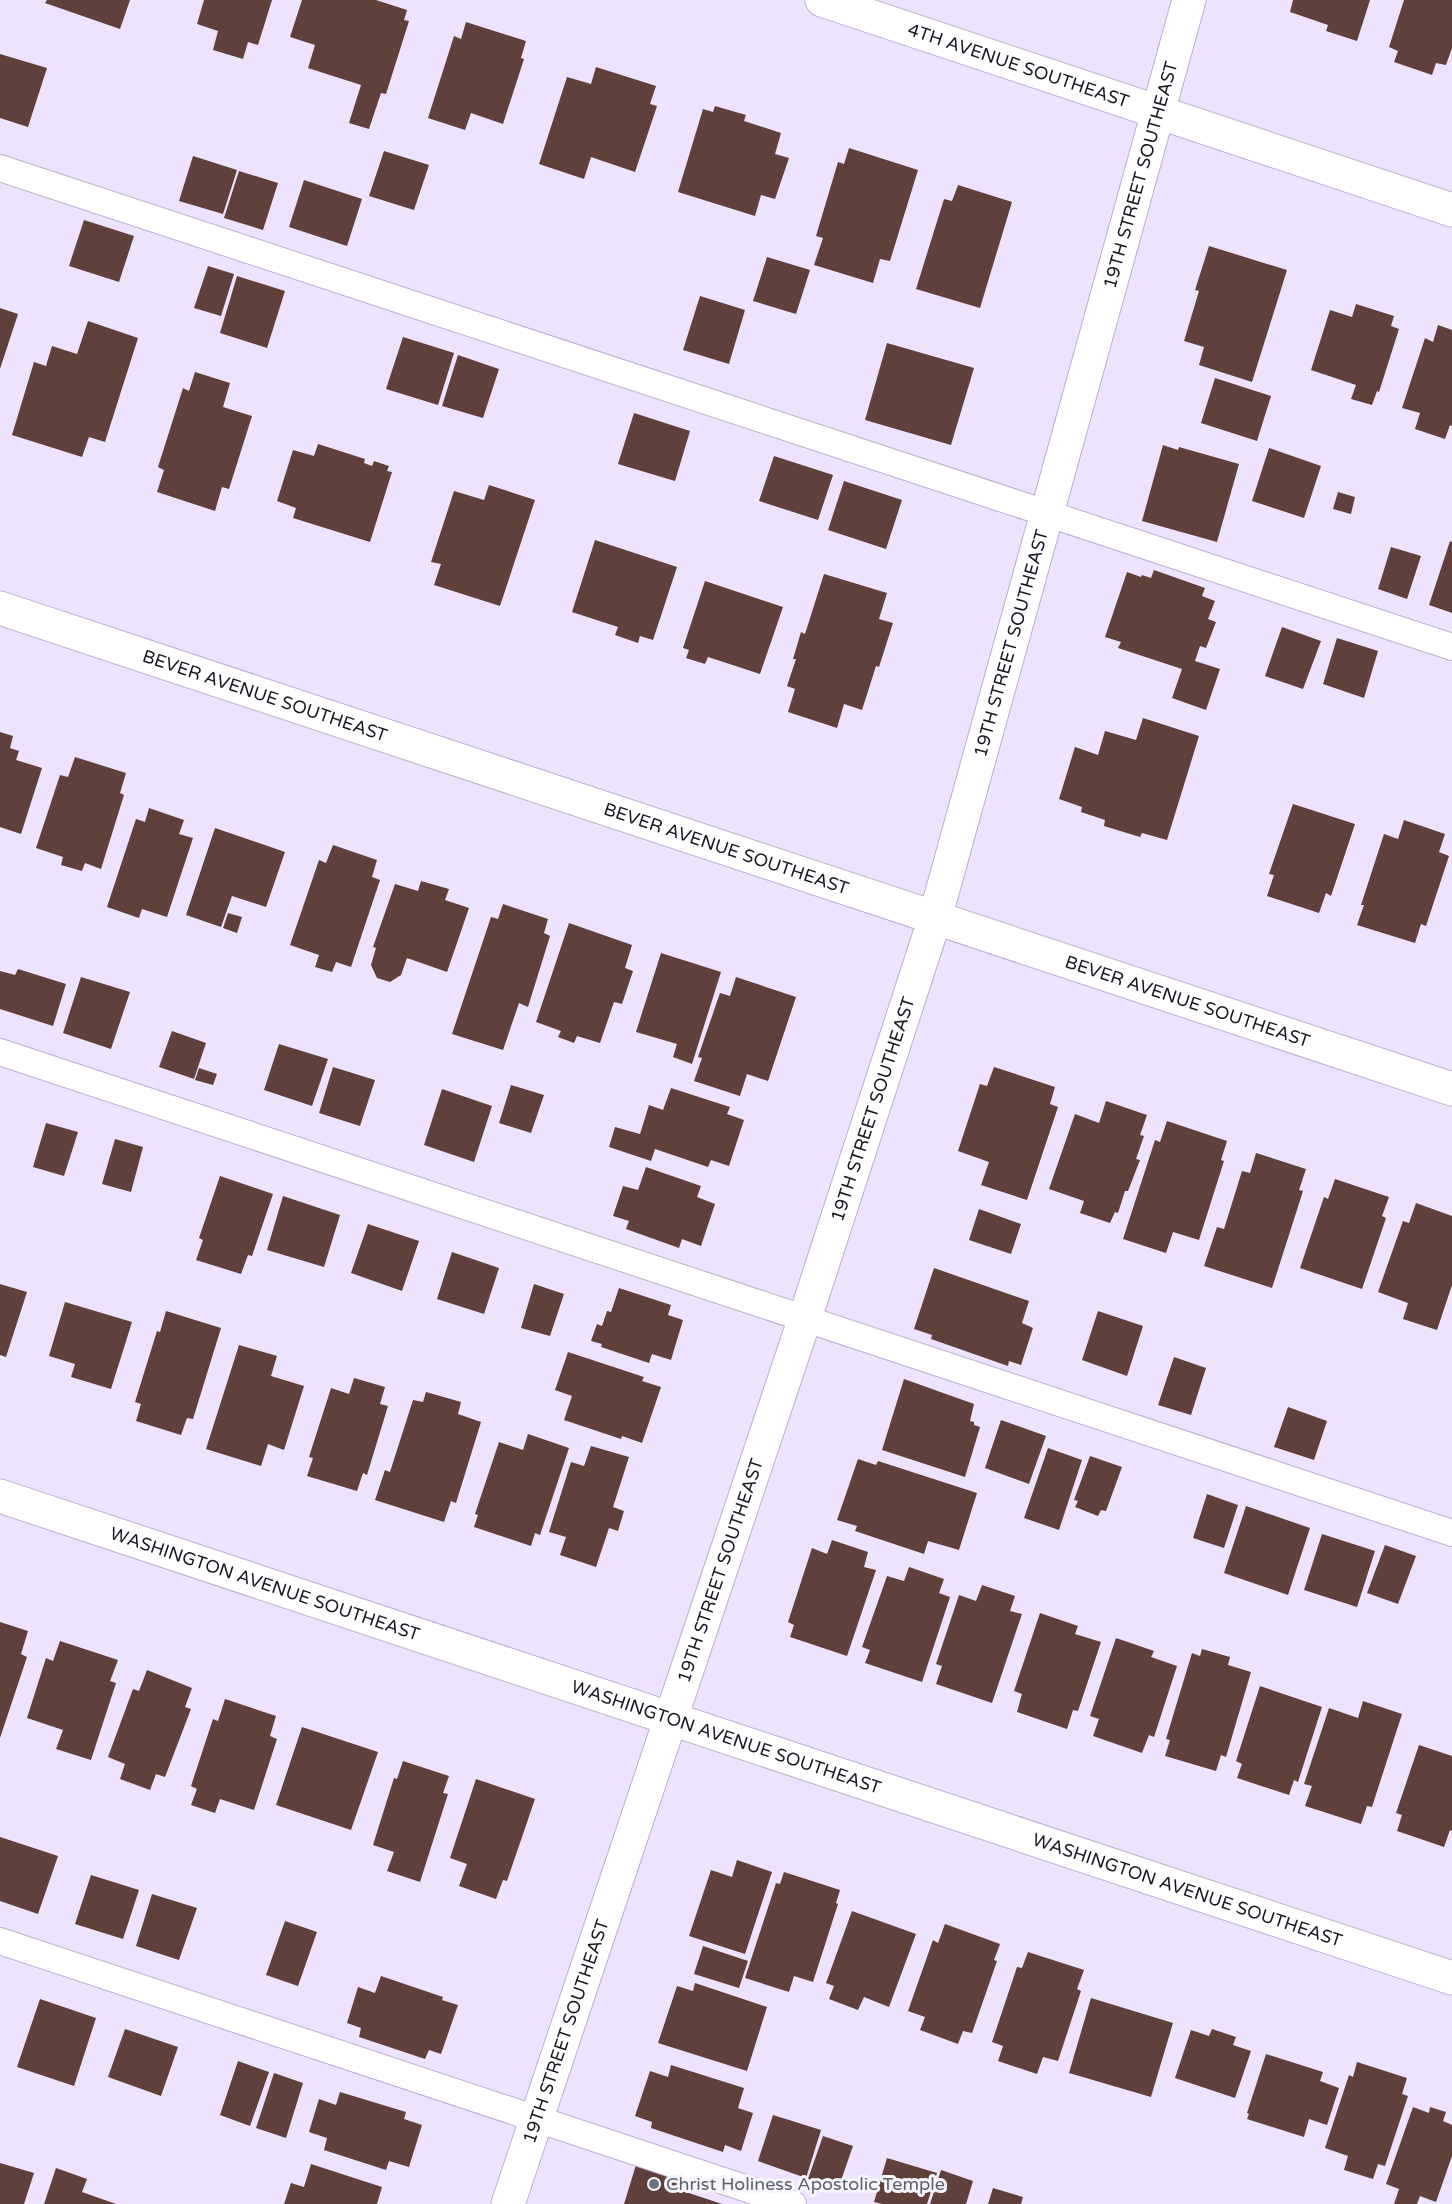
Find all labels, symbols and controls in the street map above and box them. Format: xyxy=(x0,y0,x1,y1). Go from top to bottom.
street label: 4TH AVENUE SOUTHEAST xyxy=(905,18,1132,113)
street label: 19TH STREET SOUTHEAST xyxy=(1099,59,1183,291)
street label: 19TH STREET SOUTHEAST xyxy=(969,527,1053,760)
street label: BEVER AVENUE SOUTHEAST xyxy=(140,645,390,747)
street label: BEVER AVENUE SOUTHEAST xyxy=(601,798,851,899)
street label: BEVER AVENUE SOUTHEAST xyxy=(1062,951,1313,1052)
street label: 19TH STREET SOUTHEAST xyxy=(826,994,920,1224)
street label: 19TH STREET SOUTHEAST xyxy=(673,1456,768,1686)
street label: WASHINGTON AVENUE SOUTHEAST xyxy=(107,1522,423,1646)
street label: WASHINGTON AVENUE SOUTHEAST xyxy=(568,1675,884,1799)
street label: WASHINGTON AVENUE SOUTHEAST xyxy=(1030,1828,1345,1952)
street label: 19TH STREET SOUTHEAST xyxy=(518,1917,614,2146)
place label: Christ Holiness Apostolic Temple xyxy=(666,2173,945,2195)
marker: Christ Holiness Apostolic Temple xyxy=(647,2177,661,2191)

